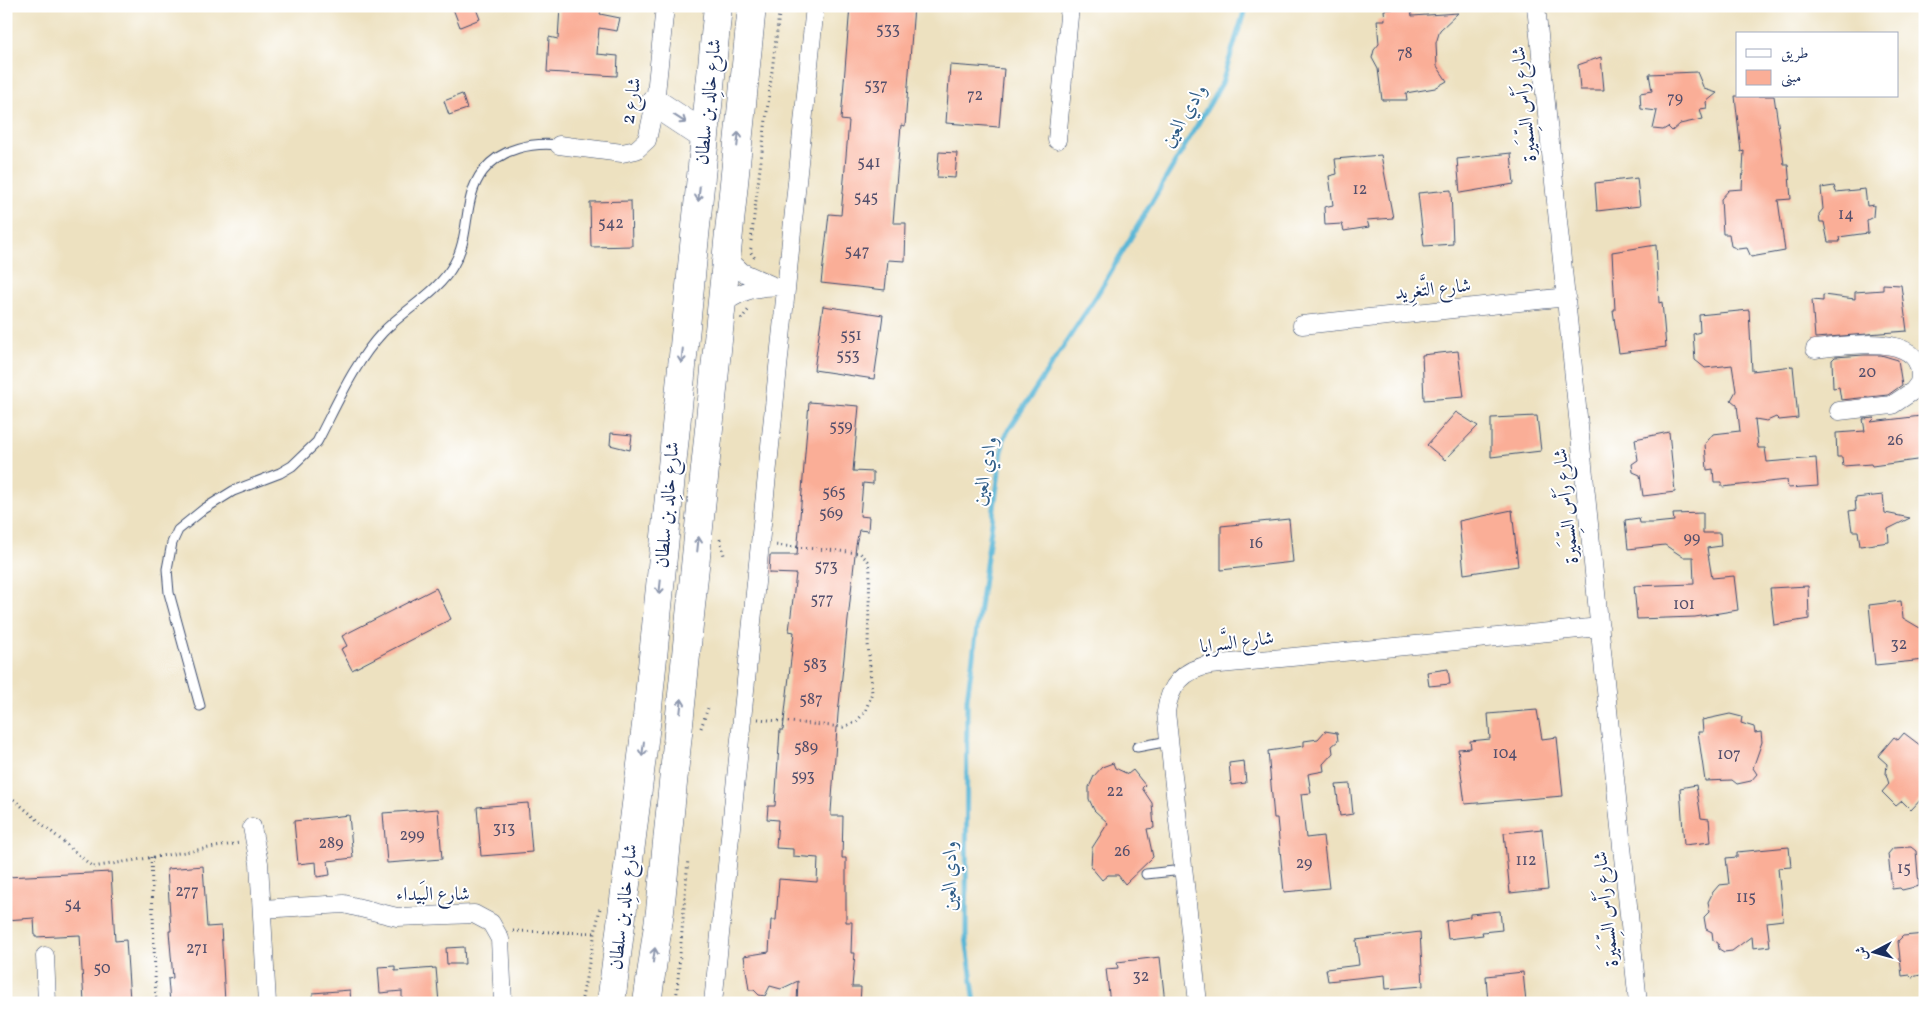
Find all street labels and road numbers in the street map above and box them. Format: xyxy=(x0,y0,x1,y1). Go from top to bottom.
street label: شارع خالِد بن سلطان xyxy=(689,38,731,167)
street label: شارع رَأس السِّمَيرة xyxy=(1504,45,1546,163)
street label: شارع 2 xyxy=(615,76,650,126)
street label: شارع التَّغرِيد xyxy=(1393,268,1473,309)
street label: شارع خالِد بن سلطان xyxy=(650,441,688,569)
street label: شارع رَأس السِّمَيرة xyxy=(1546,447,1588,565)
street label: شارع السَّرايا xyxy=(1198,621,1275,661)
street label: شارع خالِد بن سلطان xyxy=(603,843,647,972)
street label: شارع رَأس السِّمَيرة xyxy=(1586,850,1628,968)
street label: شارع البَيداء xyxy=(396,880,470,909)

